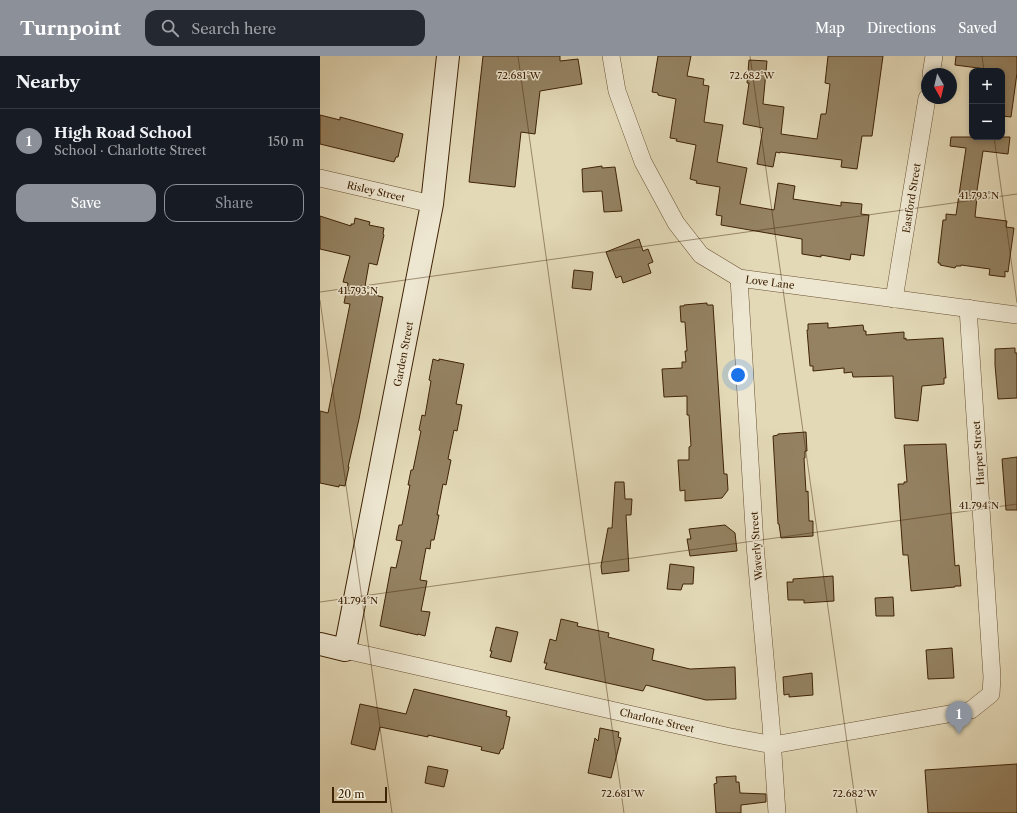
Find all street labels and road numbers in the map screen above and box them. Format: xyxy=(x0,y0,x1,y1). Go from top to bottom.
street label: Eastford Street xyxy=(900,162,924,234)
street label: Risley Street xyxy=(346,178,407,205)
street label: Love Lane xyxy=(745,273,796,292)
street label: Garden Street xyxy=(391,320,416,388)
street label: Harper Street xyxy=(970,420,987,486)
street label: Waverly Street xyxy=(748,511,765,582)
street label: Charlotte Street xyxy=(618,706,696,735)

